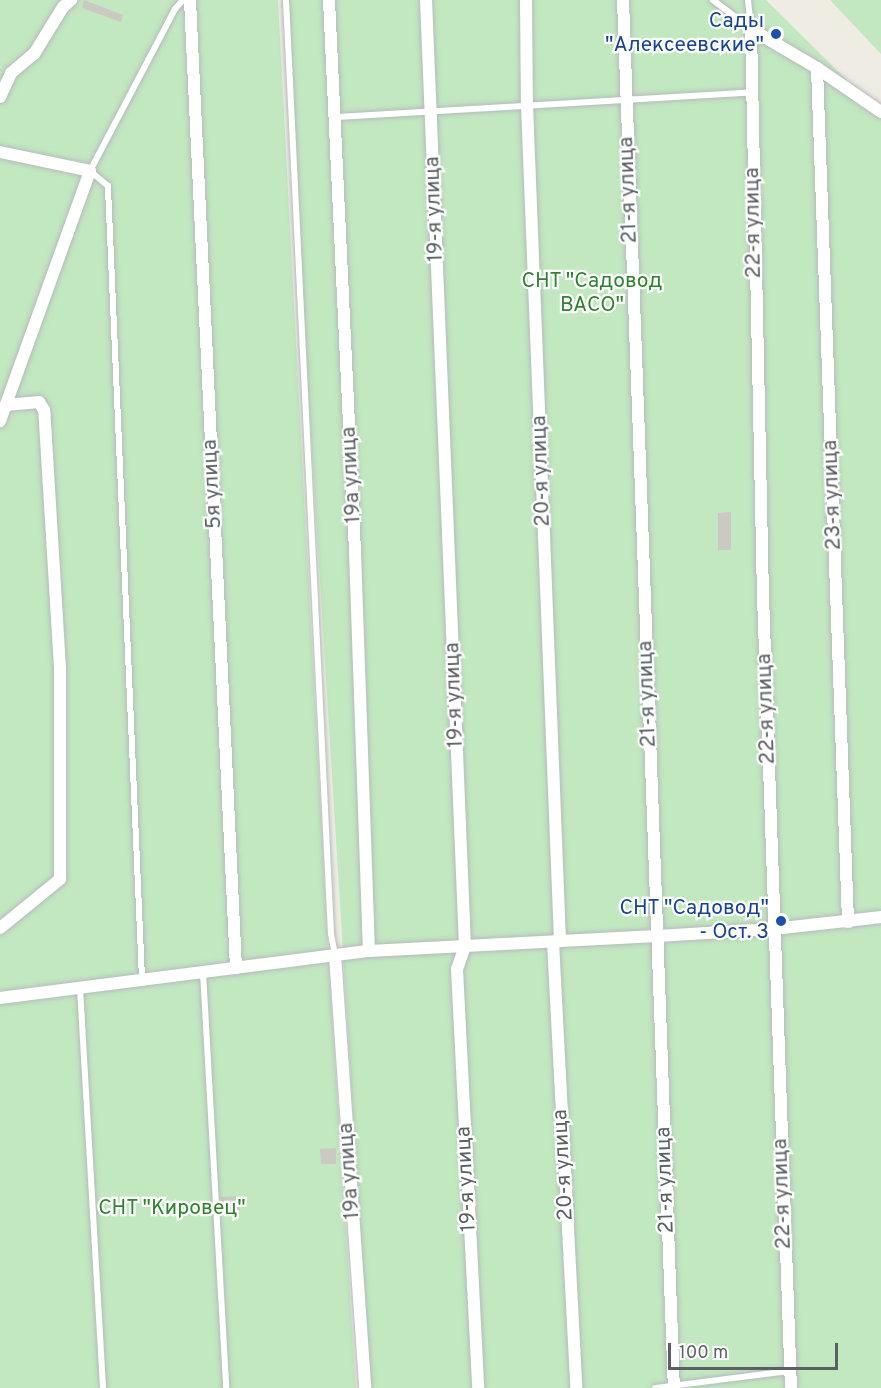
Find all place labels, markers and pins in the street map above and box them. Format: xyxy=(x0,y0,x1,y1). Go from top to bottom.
place label: Сады "Алексеевские" xyxy=(605,9,764,59)
marker: Сады "Алексеевские" xyxy=(769,27,783,41)
place label: СНТ "Садовод" - Ост. 3 xyxy=(619,896,769,946)
marker: СНТ "Садовод" - Ост. 3 xyxy=(774,914,788,928)

